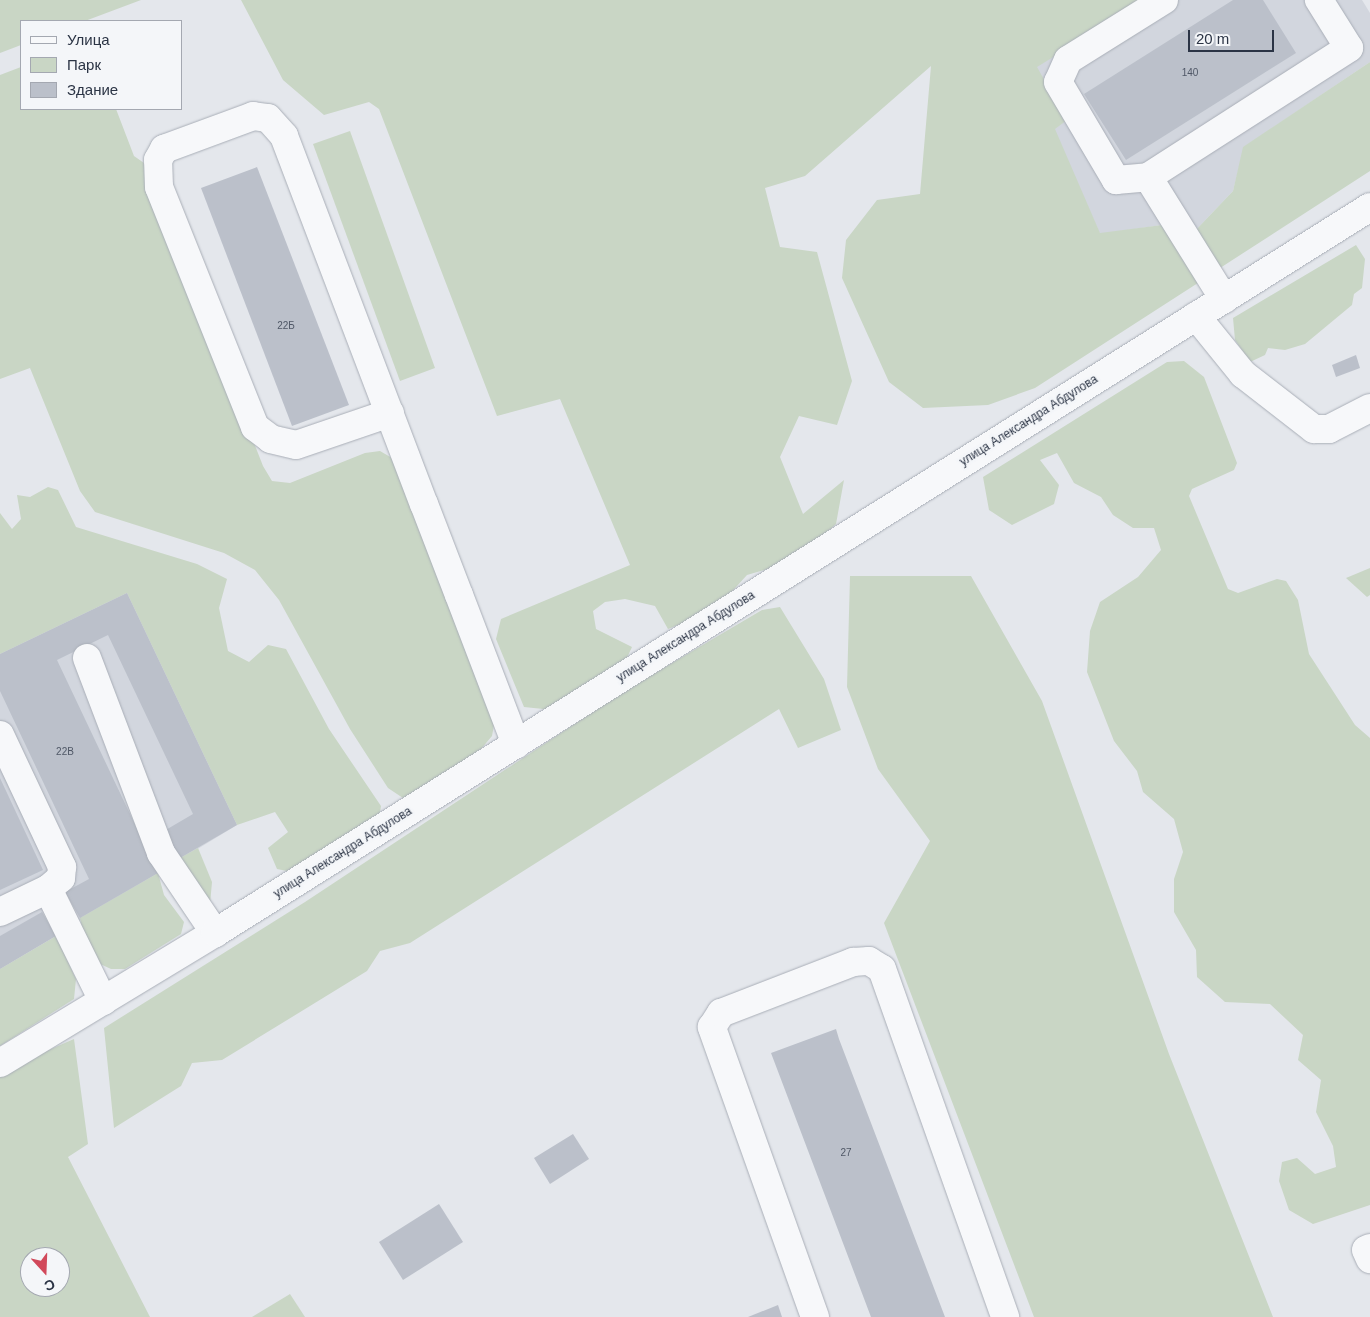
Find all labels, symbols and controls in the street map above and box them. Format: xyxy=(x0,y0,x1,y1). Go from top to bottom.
legend xyxy=(20,20,182,110)
scale bar xyxy=(1190,20,1276,52)
text: 20 m xyxy=(1196,30,1229,47)
text: Улица xyxy=(67,31,110,48)
text: Парк xyxy=(67,56,101,73)
house number: 140 xyxy=(1182,67,1198,79)
text: Здание xyxy=(67,81,118,98)
house number: 22Б xyxy=(277,320,295,332)
street label: улица Александра Абдулова xyxy=(957,372,1101,470)
street label: улица Александра Абдулова xyxy=(614,588,758,686)
house number: 22В xyxy=(56,746,74,758)
street label: улица Александра Абдулова xyxy=(271,804,415,902)
house number: 27 xyxy=(840,1147,852,1159)
north arrow xyxy=(20,1247,70,1297)
text: С xyxy=(42,1276,57,1294)

